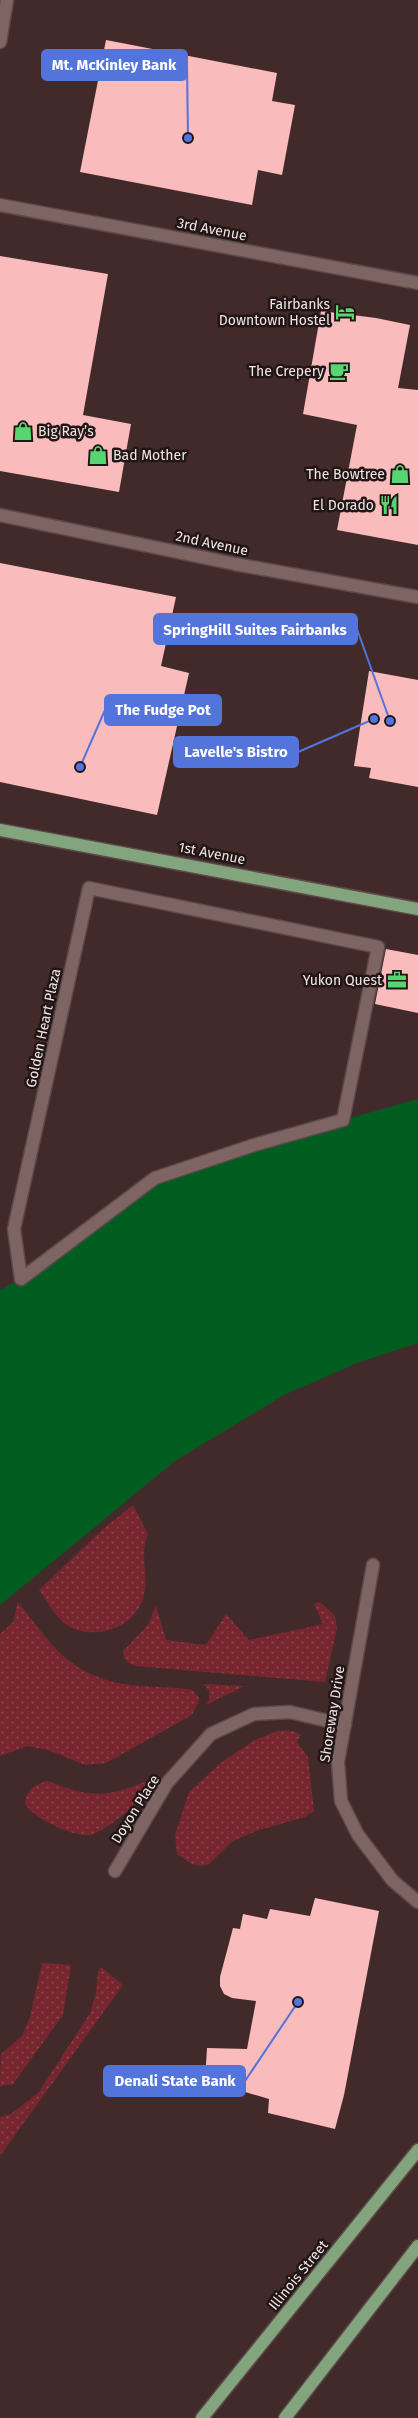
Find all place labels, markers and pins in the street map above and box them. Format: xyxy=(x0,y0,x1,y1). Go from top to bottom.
callout: Mt. McKinley Bank xyxy=(42,50,187,80)
place label: Fairbanks Downtown Hostel xyxy=(219,296,330,329)
hotel icon: Fairbanks Downtown Hostel xyxy=(334,301,356,323)
cafe icon: The Crepery xyxy=(328,360,350,382)
place label: The Crepery xyxy=(249,363,324,380)
shop icon: Big Ray’s xyxy=(12,420,34,442)
place label: Big Ray’s xyxy=(38,423,94,440)
shop icon: Bad Mother xyxy=(87,444,109,466)
place label: Bad Mother xyxy=(113,447,187,464)
shop icon: The Bowtree xyxy=(389,463,411,485)
place label: The Bowtree xyxy=(306,466,385,483)
restaurant icon: El Dorado xyxy=(378,494,400,516)
place label: El Dorado xyxy=(313,497,374,514)
callout: SpringHill Suites Fairbanks xyxy=(154,614,357,644)
callout: The Fudge Pot xyxy=(105,695,221,725)
callout: Lavelle's Bistro xyxy=(174,737,298,767)
office icon: Yukon Quest xyxy=(386,969,408,991)
place label: Yukon Quest xyxy=(303,972,383,989)
callout: Denali State Bank xyxy=(104,2066,245,2096)

